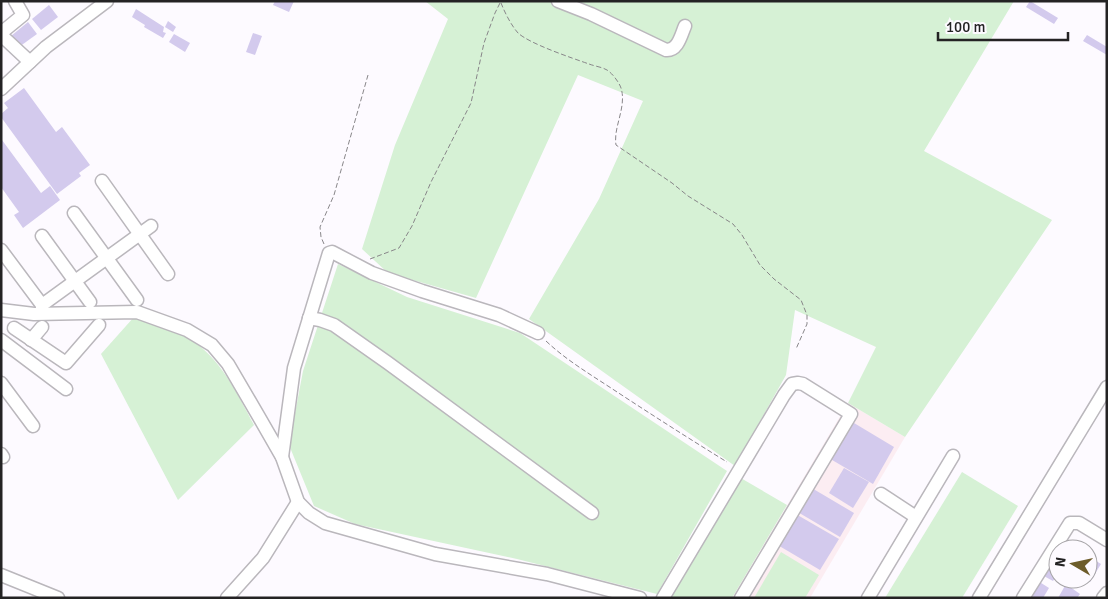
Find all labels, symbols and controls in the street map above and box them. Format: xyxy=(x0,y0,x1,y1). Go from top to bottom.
scale bar xyxy=(938,10,1068,42)
text: 100 m xyxy=(946,18,986,36)
north arrow xyxy=(1048,539,1098,589)
text: N xyxy=(1051,556,1070,568)

